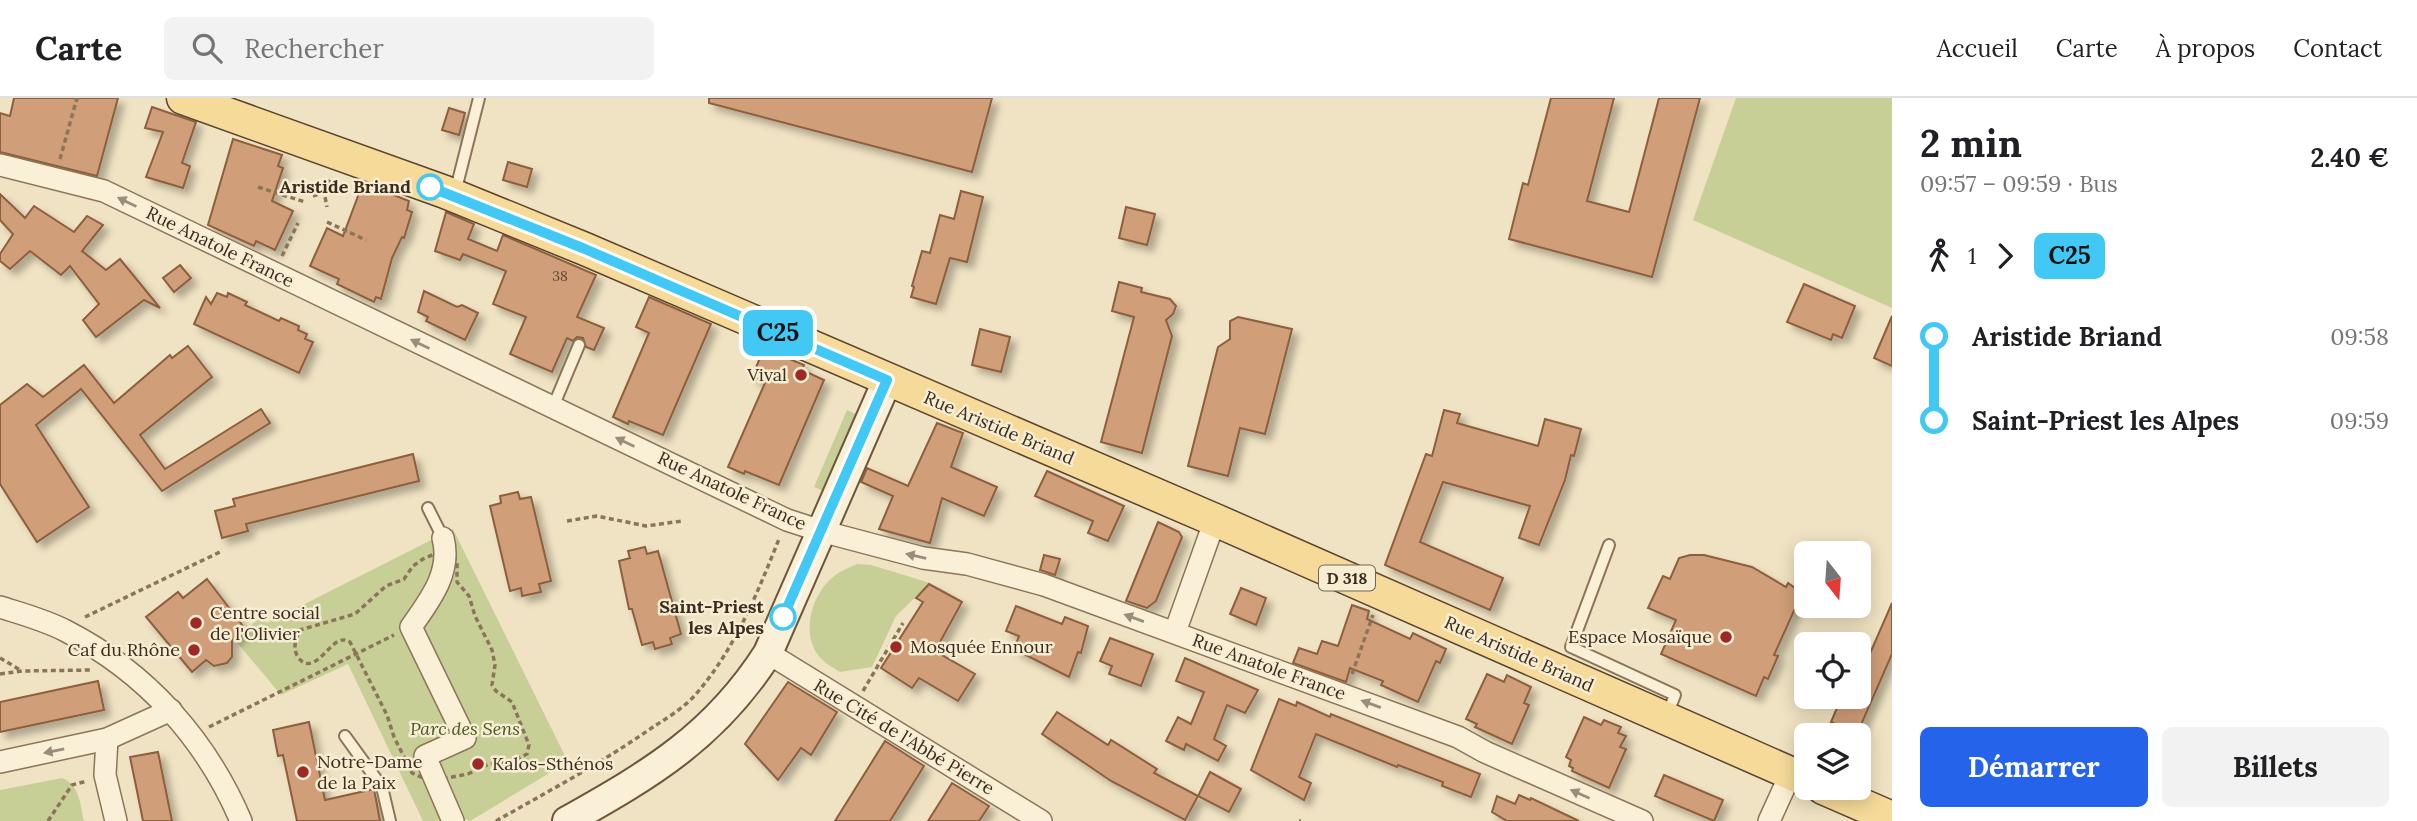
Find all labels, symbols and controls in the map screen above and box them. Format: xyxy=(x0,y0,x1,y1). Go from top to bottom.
search box xyxy=(164,17,654,80)
text: Carte xyxy=(35,27,122,69)
icon: search xyxy=(188,29,226,67)
text: Rechercher xyxy=(244,32,384,65)
text: Accueil xyxy=(1937,33,2018,64)
text: Carte xyxy=(2056,33,2118,64)
text: À propos xyxy=(2156,33,2255,64)
text: Contact xyxy=(2293,33,2382,64)
text: 2 min xyxy=(1920,119,2022,167)
text: 2.40 € xyxy=(2310,141,2389,174)
text: 09:57 – 09:59 · Bus xyxy=(1920,169,2118,198)
marker: Aristide Briand xyxy=(417,174,443,200)
place label: Aristide Briand xyxy=(279,175,411,198)
one-way arrow xyxy=(117,197,137,208)
street label: Rue Anatole France xyxy=(143,201,298,292)
icon: walk xyxy=(1920,237,1958,275)
icon: forward xyxy=(1986,237,2024,275)
text: C25 xyxy=(2048,240,2091,271)
text: 1 xyxy=(1968,241,1976,270)
house number: 38 xyxy=(552,267,568,285)
line badge: C25 xyxy=(738,310,818,356)
text: C25 xyxy=(757,317,799,348)
text: Aristide Briand xyxy=(1972,320,2162,353)
text: 09:58 xyxy=(2330,322,2389,351)
one-way arrow xyxy=(410,338,430,350)
place label: Vival xyxy=(746,363,787,386)
marker: Vival xyxy=(793,367,809,383)
street label: Rue Aristide Briand xyxy=(921,385,1078,470)
text: Saint-Priest les Alpes xyxy=(1972,404,2239,437)
text: 09:59 xyxy=(2330,406,2389,435)
one-way arrow xyxy=(615,436,636,447)
street label: Rue Anatole France xyxy=(654,446,811,535)
north arrow xyxy=(1794,541,1871,618)
map controls xyxy=(1794,541,1871,800)
one-way arrow xyxy=(905,550,927,561)
road number: D 318 xyxy=(1319,565,1375,590)
place label: Saint-Priest les Alpes xyxy=(659,595,765,639)
place label: Centre social de l'Olivier xyxy=(210,601,320,645)
marker: Saint-Priest les Alpes xyxy=(770,604,796,630)
street label: Rue Aristide Briand xyxy=(1441,610,1598,697)
one-way arrow xyxy=(1124,612,1145,623)
marker: Centre social de l'Olivier xyxy=(188,615,204,631)
place label: Espace Mosaïque xyxy=(1568,625,1712,648)
street label: Rue Anatole France xyxy=(1189,628,1349,705)
marker: Espace Mosaïque xyxy=(1718,629,1734,645)
button: locate xyxy=(1794,632,1871,709)
place label: Mosquée Ennour xyxy=(910,635,1053,658)
place label: Caf du Rhône xyxy=(68,638,180,661)
marker: Mosquée Ennour xyxy=(888,639,904,655)
marker: Caf du Rhône xyxy=(186,642,202,658)
street label: Rue Cité de l'Abbé Pierre xyxy=(810,674,999,800)
one-way arrow xyxy=(1360,698,1381,709)
park label: Parc des Sens xyxy=(410,717,520,740)
button: layers xyxy=(1794,723,1871,800)
button: Démarrer xyxy=(1920,727,2148,807)
button: Billets xyxy=(2162,727,2389,807)
one-way arrow xyxy=(43,745,65,756)
place label: Notre-Dame de la Paix xyxy=(317,750,423,794)
place label: Kalos-Sthénos xyxy=(492,752,613,775)
marker: Kalos-Sthénos xyxy=(470,756,486,772)
marker: Notre-Dame de la Paix xyxy=(295,764,311,780)
one-way arrow xyxy=(1570,788,1590,800)

